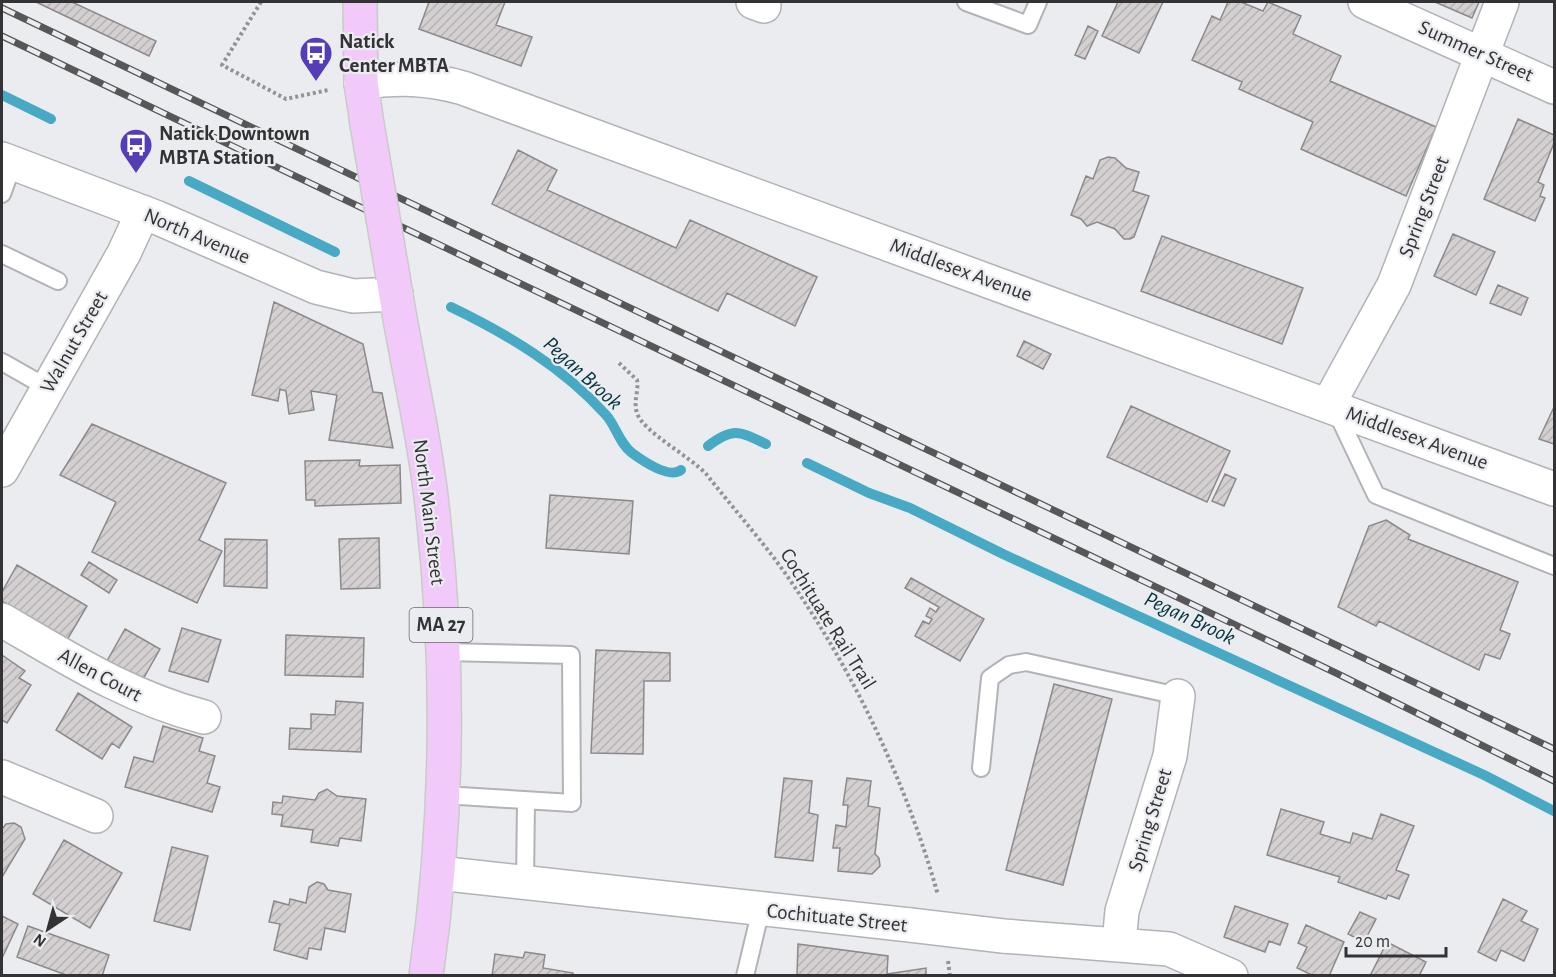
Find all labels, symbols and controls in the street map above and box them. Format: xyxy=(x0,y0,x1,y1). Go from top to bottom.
street label: Summer Street xyxy=(1415,16,1537,86)
place label: Natick Center MBTA xyxy=(339,31,449,76)
bus stop icon: Natick Center MBTA xyxy=(298,35,334,82)
place label: Natick Downtown MBTA Station xyxy=(159,123,310,168)
bus stop icon: Natick Downtown MBTA Station xyxy=(118,127,154,174)
street label: Spring Street xyxy=(1395,153,1453,260)
street label: North Avenue xyxy=(141,204,253,268)
street label: Middlesex Avenue xyxy=(887,235,1035,305)
street label: Walnut Street xyxy=(36,287,112,396)
water label: Pegan Brook xyxy=(539,332,627,414)
street label: Middlesex Avenue xyxy=(1343,403,1491,473)
street label: North Main Street xyxy=(410,438,448,586)
street label: Cochituate Rail Trail xyxy=(776,545,880,693)
water label: Pegan Brook xyxy=(1141,587,1239,649)
road number: MA 27 xyxy=(410,608,472,642)
street label: Allen Court xyxy=(55,644,145,706)
street label: Spring Street xyxy=(1124,766,1176,874)
north arrow xyxy=(18,899,78,959)
street label: Cochituate Street xyxy=(766,900,909,936)
scale bar xyxy=(1346,920,1446,958)
text: N xyxy=(31,931,49,950)
text: 20 m xyxy=(1355,933,1390,951)

